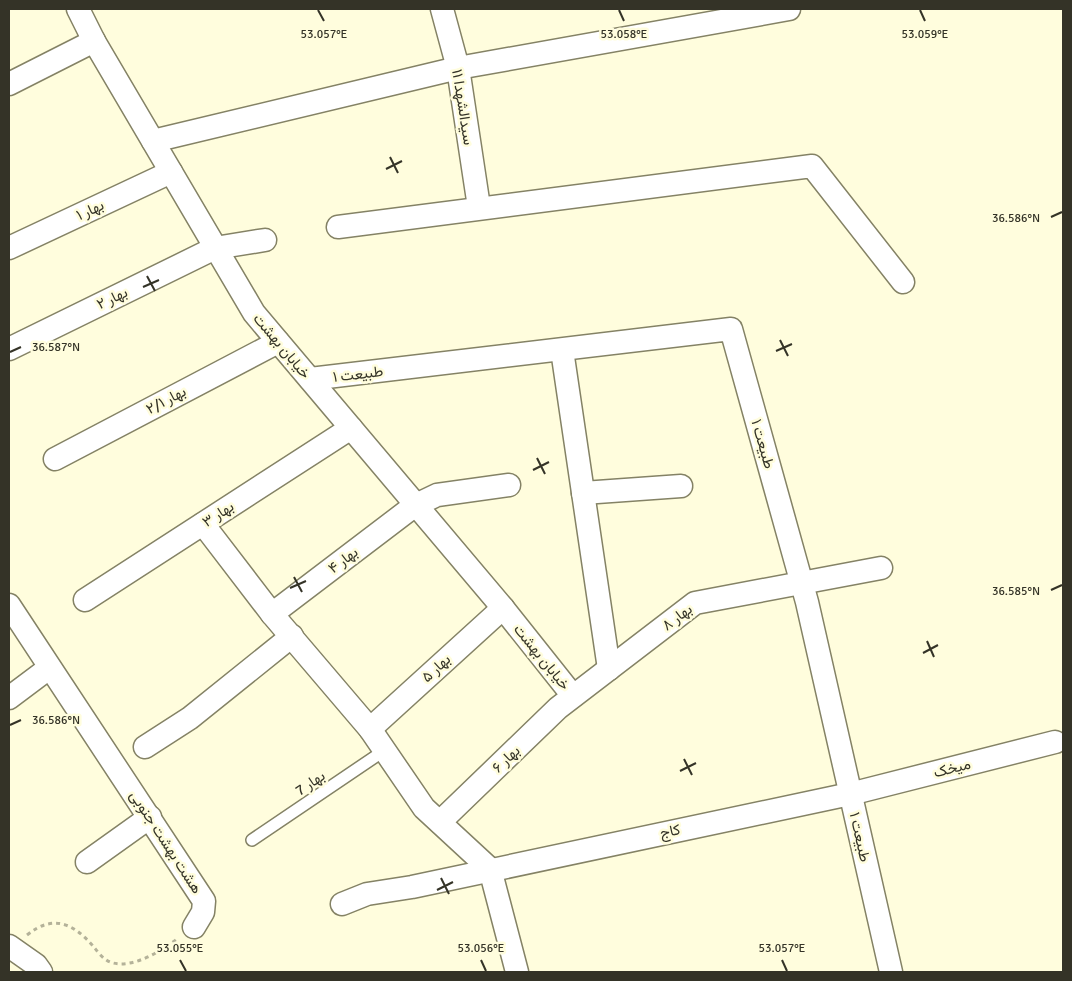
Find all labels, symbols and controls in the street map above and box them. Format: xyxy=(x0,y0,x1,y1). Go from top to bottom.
text: 53.057°E xyxy=(301,27,348,42)
text: 53.058°E xyxy=(601,27,648,42)
text: 53.059°E xyxy=(902,27,949,42)
street label: سیدالشهدا ۱۱ xyxy=(448,68,478,146)
street label: بهار ۱ xyxy=(73,196,107,224)
text: 36.586°N xyxy=(992,211,1040,226)
street label: بهار ۲ xyxy=(94,283,130,313)
street label: خیابان بهشت xyxy=(249,310,315,382)
text: 36.587°N xyxy=(32,340,80,355)
street label: طبیعت ۱ xyxy=(332,362,384,386)
street label: بهار ۲/۱ xyxy=(143,382,189,418)
street label: طبیعت ۱ xyxy=(747,417,779,471)
street label: بهار ۳ xyxy=(199,497,237,531)
street label: بهار ۴ xyxy=(324,543,362,577)
text: 36.585°N xyxy=(992,584,1040,599)
street label: بهار ۸ xyxy=(658,600,696,634)
street label: خیابان بهشت xyxy=(510,620,574,694)
street label: بهار ۵ xyxy=(418,650,454,686)
text: 36.586°N xyxy=(32,713,80,728)
street label: بهار ۶ xyxy=(488,742,524,776)
street label: میخک xyxy=(931,755,973,781)
street label: بهار 7 xyxy=(292,766,328,800)
street label: هشت بهشت جنوبی xyxy=(125,787,206,898)
street label: طبیعت ۱ xyxy=(846,810,875,864)
street label: کاج xyxy=(658,820,683,844)
text: 53.055°E xyxy=(157,941,204,956)
text: 53.056°E xyxy=(458,941,505,956)
text: 53.057°E xyxy=(759,941,806,956)

